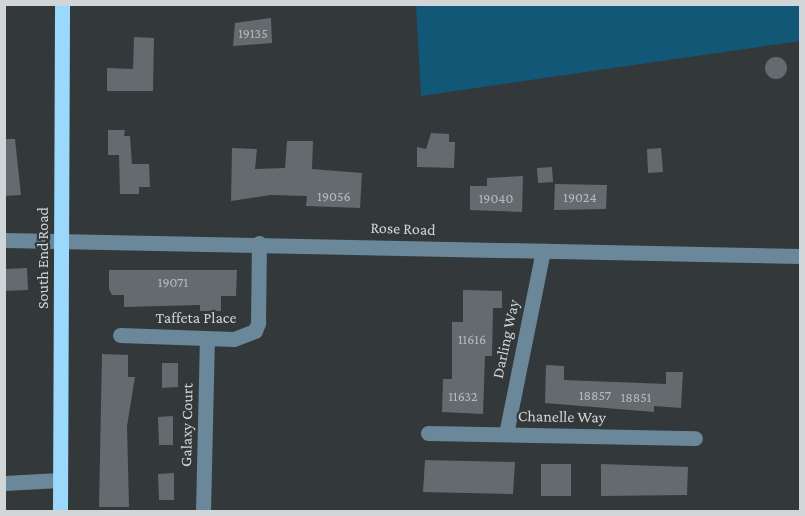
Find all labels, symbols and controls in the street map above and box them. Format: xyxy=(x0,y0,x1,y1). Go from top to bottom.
house number: 19135 xyxy=(238,25,268,41)
house number: 19056 xyxy=(317,188,351,204)
house number: 19024 xyxy=(563,189,597,205)
house number: 19040 xyxy=(479,190,513,206)
street label: South End Road xyxy=(33,207,53,309)
street label: Rose Road xyxy=(370,218,436,240)
house number: 19071 xyxy=(158,274,188,290)
street label: Darling Way xyxy=(488,298,524,380)
street label: Taffeta Place xyxy=(156,308,236,328)
house number: 11616 xyxy=(458,331,486,347)
street label: Galaxy Court xyxy=(177,383,197,467)
house number: 18857 xyxy=(579,387,611,403)
house number: 11632 xyxy=(448,388,478,404)
house number: 18851 xyxy=(621,389,651,405)
street label: Chanelle Way xyxy=(518,407,606,427)

